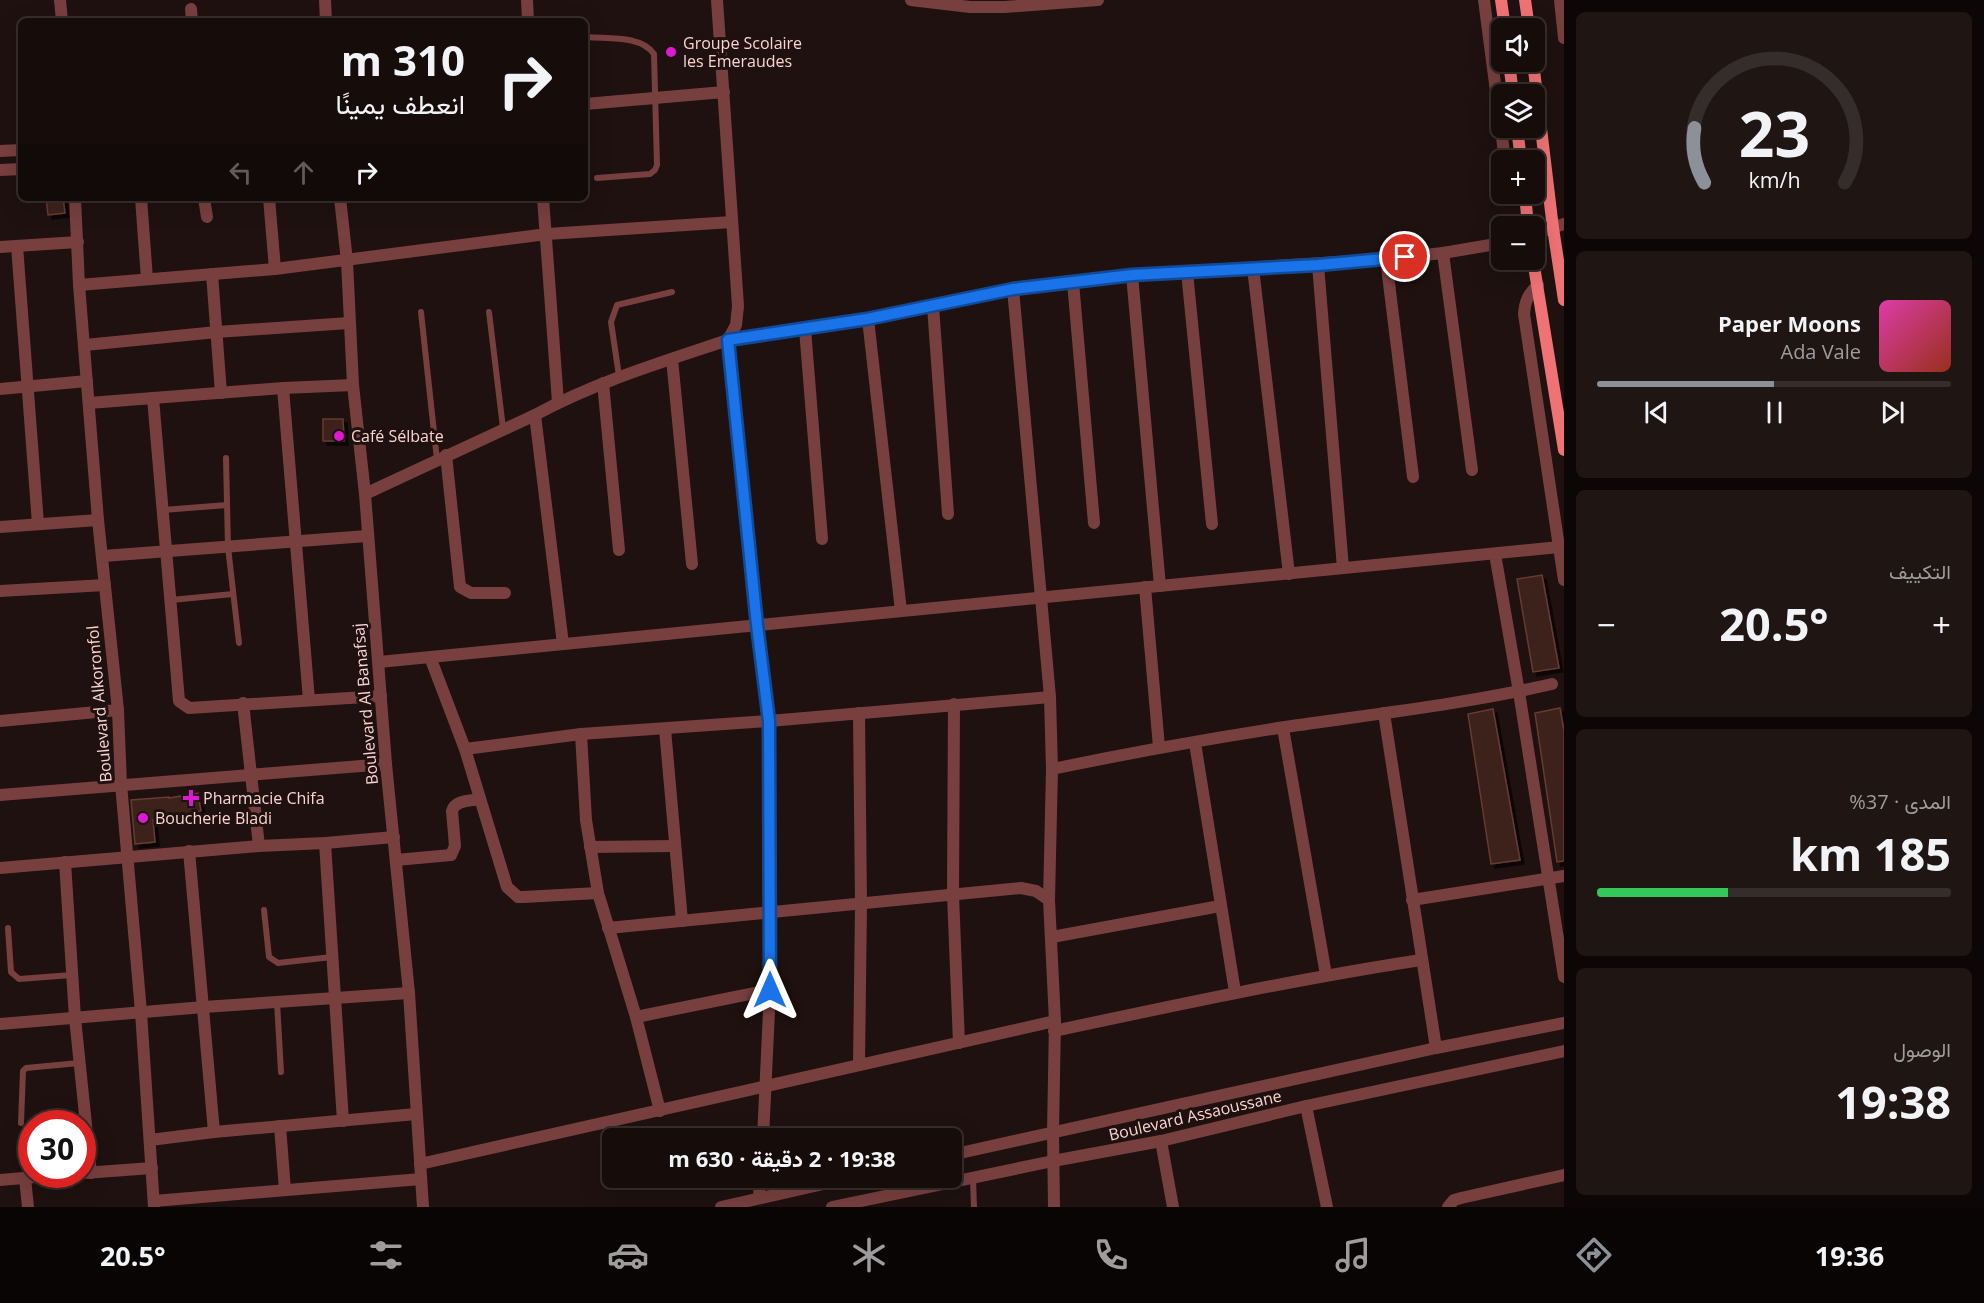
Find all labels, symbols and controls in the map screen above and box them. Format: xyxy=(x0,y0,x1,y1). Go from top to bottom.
map controls xyxy=(1491,18,1545,270)
button: sound xyxy=(1491,18,1545,72)
text: 310 m xyxy=(341,31,465,88)
place label: Groupe Scolaire les Emeraudes xyxy=(683,32,802,72)
icon: right xyxy=(486,42,564,120)
marker: Groupe Scolaire les Emeraudes xyxy=(664,45,678,59)
button: layers xyxy=(1491,84,1545,138)
text: انعطف يمينًا xyxy=(335,85,465,122)
text: 23 xyxy=(1738,90,1810,175)
button: + xyxy=(1491,150,1545,204)
icon: left xyxy=(224,156,257,189)
icon: ahead xyxy=(287,156,320,189)
icon: right xyxy=(350,156,383,189)
text: km/h xyxy=(1748,165,1800,194)
button: − xyxy=(1491,216,1545,270)
pin xyxy=(1379,231,1430,282)
icon: arrive xyxy=(1388,240,1421,273)
text: Paper Moons xyxy=(1718,308,1861,338)
text: Ada Vale xyxy=(1780,338,1861,365)
icon: previous xyxy=(1640,396,1673,429)
icon: pause xyxy=(1758,396,1791,429)
icon: next xyxy=(1876,396,1909,429)
place label: Café Sélbate xyxy=(351,425,444,447)
marker: Café Sélbate xyxy=(332,429,346,443)
text: التكييف xyxy=(1889,558,1951,585)
text: 20.5° xyxy=(1719,593,1829,654)
text: − xyxy=(1597,602,1616,647)
text: + xyxy=(1932,602,1951,647)
street label: Boulevard Al Banafsaj xyxy=(347,622,383,786)
street label: Boulevard Alkoronfol xyxy=(81,625,117,783)
place label: Pharmacie Chifa xyxy=(203,787,325,809)
text: المدى · 37% xyxy=(1849,788,1951,815)
marker: Pharmacie Chifa xyxy=(184,791,198,805)
place label: Boucherie Bladi xyxy=(155,807,272,829)
marker: Boucherie Bladi xyxy=(136,811,150,825)
text: 185 km xyxy=(1790,823,1951,884)
position arrow xyxy=(738,958,802,1022)
text: الوصول xyxy=(1893,1036,1951,1063)
text: 19:38 xyxy=(1835,1071,1951,1132)
street label: Boulevard Assaoussane xyxy=(1106,1084,1284,1146)
speed limit sign: 30 xyxy=(18,1110,96,1188)
text: 19:38 · 2 دقيقة · 630 m xyxy=(668,1143,896,1173)
icon: filters xyxy=(365,1234,407,1276)
icon: car xyxy=(607,1234,649,1276)
icon: climate xyxy=(848,1234,890,1276)
icon: phone xyxy=(1090,1234,1132,1276)
icon: music xyxy=(1332,1234,1374,1276)
icon: directions xyxy=(1573,1234,1615,1276)
text: 20.5° xyxy=(100,1237,165,1274)
text: 19:36 xyxy=(1815,1237,1884,1274)

